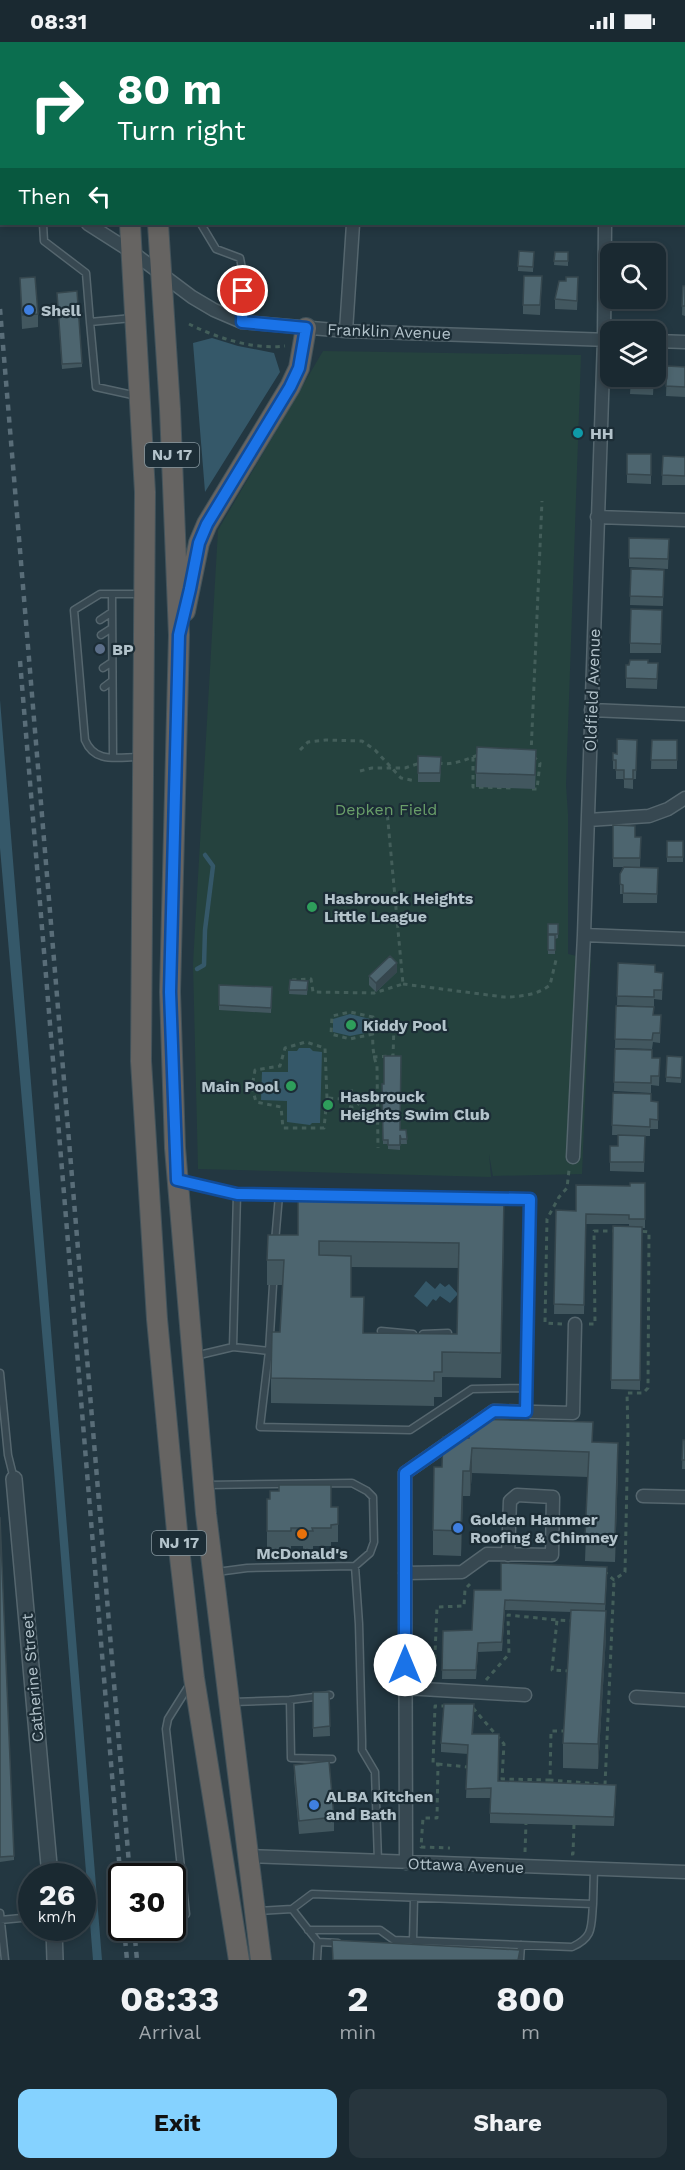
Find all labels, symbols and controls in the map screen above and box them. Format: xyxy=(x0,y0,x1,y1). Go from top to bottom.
text: 08:31 xyxy=(30,9,87,34)
text: 80 m xyxy=(117,65,222,114)
icon: right xyxy=(18,66,96,144)
text: Turn right xyxy=(117,115,246,147)
icon: left xyxy=(83,180,116,213)
text: Then xyxy=(18,184,71,209)
map controls xyxy=(600,243,666,387)
button: search xyxy=(600,243,666,309)
pin xyxy=(217,265,268,316)
icon: arrive xyxy=(226,274,259,307)
place label: Shell xyxy=(41,301,82,320)
marker: Shell xyxy=(22,303,36,317)
street label: Franklin Avenue xyxy=(327,320,451,343)
button: layers xyxy=(600,321,666,387)
place label: HH xyxy=(590,424,614,443)
marker: HH xyxy=(571,426,585,440)
road number: NJ 17 xyxy=(145,443,199,467)
street label: Oldfield Avenue xyxy=(581,628,604,752)
place label: BP xyxy=(112,640,134,659)
marker: BP xyxy=(93,642,107,656)
park label: Depken Field xyxy=(335,800,437,819)
place label: Hasbrouck Heights Little League xyxy=(324,889,474,926)
marker: Hasbrouck Heights Little League xyxy=(305,900,319,914)
place label: Kiddy Pool xyxy=(363,1016,448,1035)
marker: Kiddy Pool xyxy=(344,1018,358,1032)
place label: Main Pool xyxy=(201,1077,280,1096)
marker: Main Pool xyxy=(284,1079,298,1093)
place label: Hasbrouck Heights Swim Club xyxy=(340,1087,490,1124)
marker: Hasbrouck Heights Swim Club xyxy=(321,1098,335,1112)
place label: Golden Hammer Roofing & Chimney xyxy=(470,1510,619,1547)
marker: Golden Hammer Roofing & Chimney xyxy=(451,1521,465,1535)
marker: McDonald's xyxy=(295,1527,309,1541)
road number: NJ 17 xyxy=(152,1531,206,1555)
place label: McDonald's xyxy=(256,1544,348,1563)
street label: Catherine Street xyxy=(17,1613,48,1743)
position arrow xyxy=(373,1633,437,1697)
place label: ALBA Kitchen and Bath xyxy=(326,1787,433,1824)
marker: ALBA Kitchen and Bath xyxy=(307,1798,321,1812)
street label: Ottawa Avenue xyxy=(407,1854,525,1877)
speed limit sign: 30 xyxy=(108,1863,186,1941)
text: 26 xyxy=(39,1877,75,1912)
text: km/h xyxy=(38,1908,76,1926)
text: 08:33 xyxy=(120,1978,219,2020)
text: 2 xyxy=(347,1978,368,2020)
text: 800 xyxy=(496,1978,565,2020)
text: Arrival xyxy=(138,2020,201,2044)
text: min xyxy=(339,2020,376,2044)
text: m xyxy=(521,2020,540,2044)
button: Exit xyxy=(18,2089,337,2158)
button: Share xyxy=(349,2089,667,2158)

